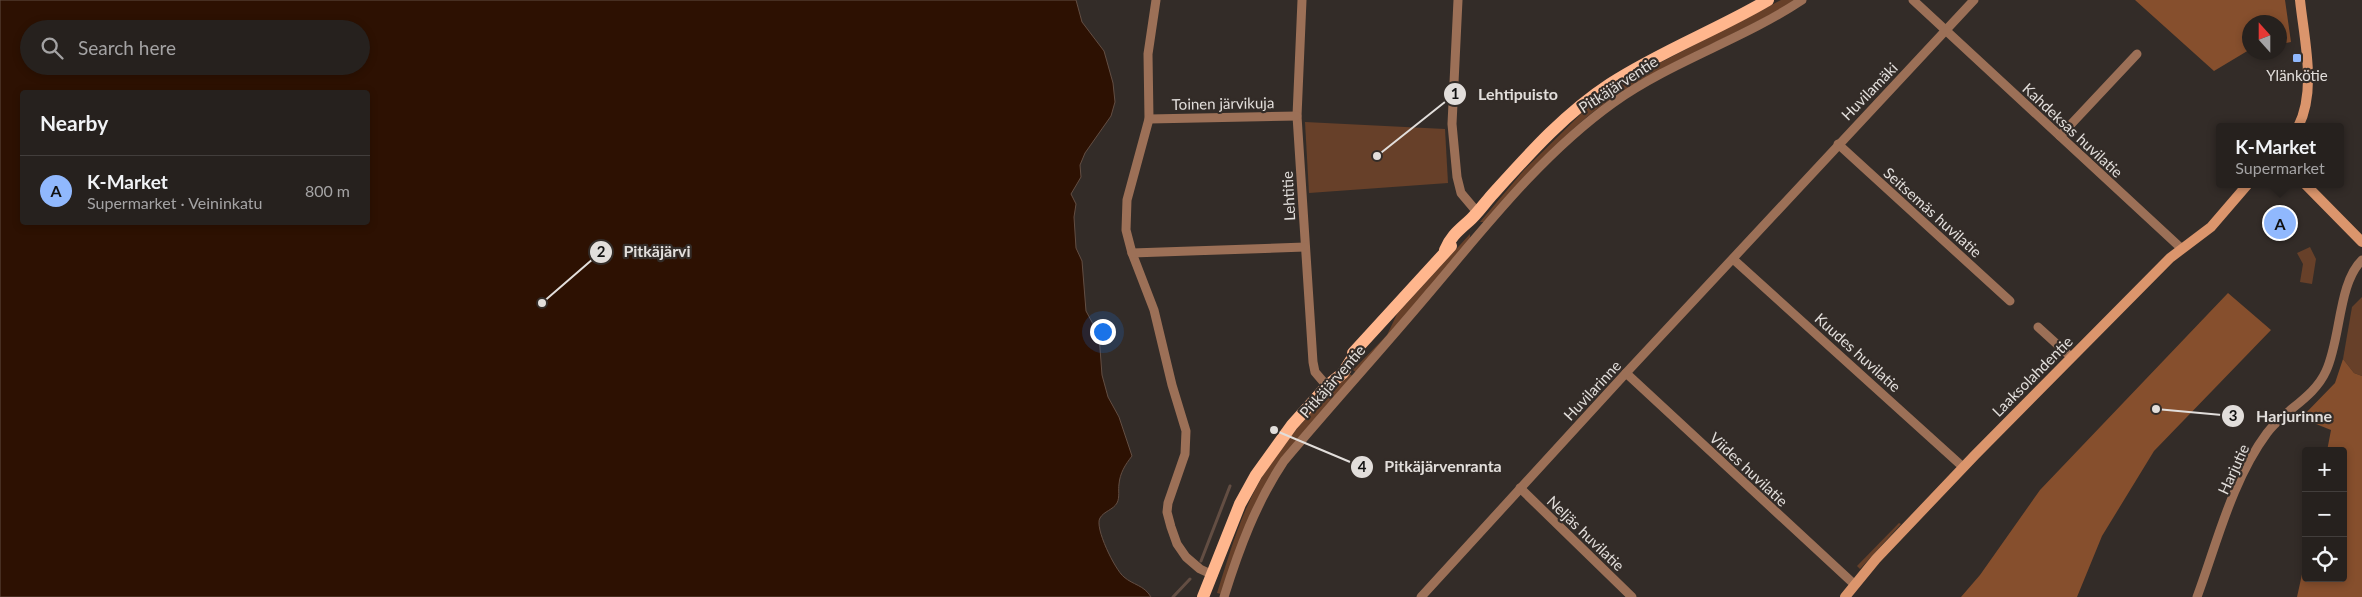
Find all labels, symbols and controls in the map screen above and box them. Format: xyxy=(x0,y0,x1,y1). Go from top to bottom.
north arrow xyxy=(2242,15,2287,60)
search box xyxy=(20,20,370,75)
icon: search xyxy=(38,34,66,62)
text: Search here xyxy=(78,36,176,59)
street label: Pitkäjärventie xyxy=(1575,52,1661,116)
marker: Ylänkötie xyxy=(2291,52,2303,64)
street label: Huvilamäki xyxy=(1837,58,1901,124)
place label: Ylänkötie xyxy=(2266,66,2328,84)
callout: Lehtipuisto xyxy=(1443,79,1568,110)
street label: Kahdeksas huvilatie xyxy=(2019,79,2127,181)
text: 1 xyxy=(1451,84,1459,102)
text: Lehtipuisto xyxy=(1478,84,1558,103)
street label: Toinen järvikuja xyxy=(1172,93,1274,113)
text: Nearby xyxy=(40,110,108,135)
popup xyxy=(2216,123,2344,188)
text: K-Market xyxy=(2235,135,2316,158)
text: Supermarket xyxy=(2235,158,2325,177)
street label: Seitsemäs huvilatie xyxy=(1880,163,1986,261)
text: K-Market xyxy=(87,170,168,193)
street label: Lehtitie xyxy=(1278,171,1298,221)
text: A xyxy=(50,181,62,200)
text: 800 m xyxy=(305,181,350,200)
text: Supermarket · Veininkatu xyxy=(87,193,262,212)
pin: A xyxy=(2264,204,2296,242)
callout: Pitkäjärvi xyxy=(588,236,700,267)
text: Pitkäjärvi xyxy=(623,241,691,260)
text: 2 xyxy=(597,242,606,260)
street label: Kuudes huvilatie xyxy=(1811,309,1905,395)
your location xyxy=(1090,319,1116,345)
street label: Laaksolahdentie xyxy=(1988,332,2076,420)
street label: Pitkäjärventie xyxy=(1296,341,1368,421)
street label: Huvilarinne xyxy=(1560,356,1624,424)
callout: Harjurinne xyxy=(2221,401,2342,432)
text: 3 xyxy=(2229,406,2237,424)
text: Harjurinne xyxy=(2256,406,2332,425)
street label: Viides huvilatie xyxy=(1706,428,1792,510)
street label: Harjutie xyxy=(2214,441,2252,497)
map controls xyxy=(2302,447,2347,582)
button: + xyxy=(2302,447,2347,492)
callout: Pitkäjärvenranta xyxy=(1350,451,1512,482)
text: Pitkäjärvenranta xyxy=(1384,456,1502,475)
text: 4 xyxy=(1358,457,1367,475)
street label: Neljäs huvilatie xyxy=(1544,492,1628,574)
button: − xyxy=(2302,492,2347,537)
button: locate xyxy=(2302,537,2347,582)

